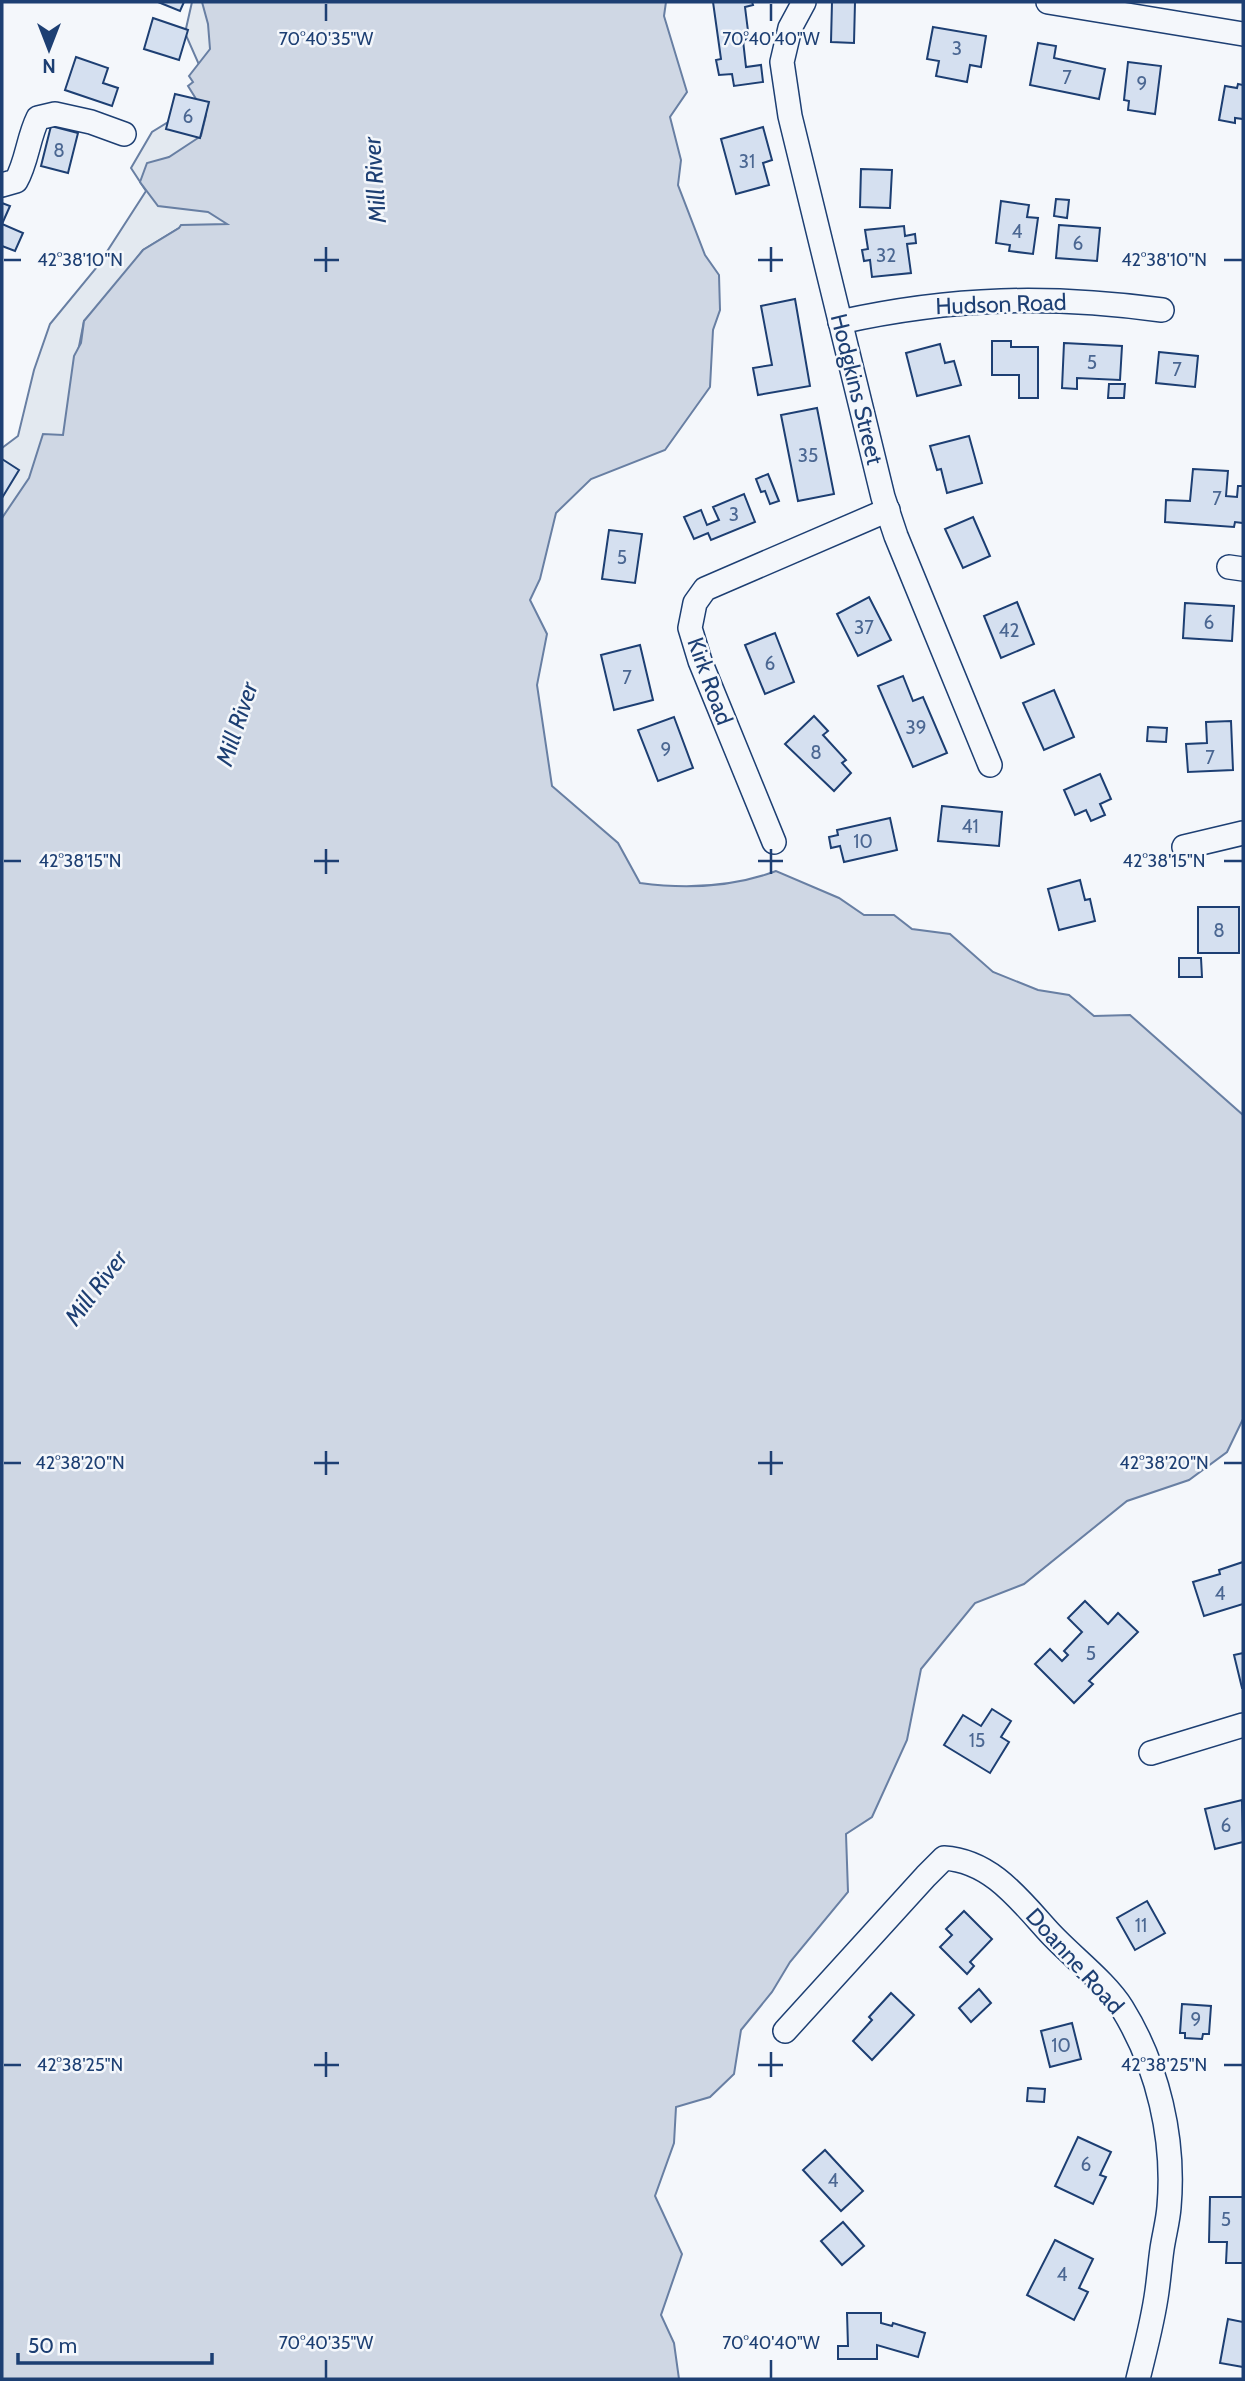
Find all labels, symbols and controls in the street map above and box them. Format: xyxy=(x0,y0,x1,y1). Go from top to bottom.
north arrow xyxy=(14,14,84,84)
text: 70°40'35"W xyxy=(279,28,373,50)
text: 70°40'40"W xyxy=(722,28,820,50)
house number: 3 xyxy=(952,37,962,60)
text: N xyxy=(42,54,56,77)
house number: 7 xyxy=(1062,66,1072,89)
house number: 9 xyxy=(1137,72,1147,95)
house number: 6 xyxy=(183,105,193,128)
water label: Mill River xyxy=(357,134,392,225)
house number: 8 xyxy=(53,139,65,162)
house number: 31 xyxy=(739,150,755,173)
house number: 4 xyxy=(1012,220,1023,243)
house number: 6 xyxy=(1073,232,1083,255)
house number: 32 xyxy=(876,244,896,267)
text: 42°38'10"N xyxy=(37,249,123,271)
text: 42°38'10"N xyxy=(1121,249,1207,271)
street label: Hudson Road xyxy=(935,288,1067,320)
street label: Hodgkins Street xyxy=(825,311,889,468)
house number: 5 xyxy=(1087,351,1097,374)
house number: 7 xyxy=(1172,358,1182,381)
house number: 35 xyxy=(798,444,818,467)
house number: 7 xyxy=(1212,487,1222,510)
house number: 3 xyxy=(729,503,739,526)
house number: 5 xyxy=(617,546,627,569)
house number: 6 xyxy=(1204,611,1214,634)
house number: 37 xyxy=(854,616,874,639)
house number: 42 xyxy=(999,619,1019,642)
street label: Kirk Road xyxy=(681,633,739,729)
house number: 6 xyxy=(765,652,775,675)
house number: 7 xyxy=(622,666,632,689)
water label: Mill River xyxy=(209,677,264,770)
house number: 39 xyxy=(905,716,927,739)
house number: 9 xyxy=(661,738,671,761)
house number: 8 xyxy=(810,741,822,764)
house number: 7 xyxy=(1205,746,1215,769)
house number: 41 xyxy=(961,815,979,838)
house number: 10 xyxy=(853,830,873,853)
text: 42°38'15"N xyxy=(39,850,121,872)
text: 42°38'15"N xyxy=(1123,850,1205,872)
house number: 8 xyxy=(1213,919,1225,942)
water label: Mill River xyxy=(57,1243,134,1332)
text: 42°38'20"N xyxy=(35,1452,125,1474)
text: 42°38'20"N xyxy=(1119,1452,1209,1474)
house number: 4 xyxy=(1215,1582,1226,1605)
house number: 5 xyxy=(1086,1642,1096,1665)
house number: 15 xyxy=(969,1729,985,1752)
house number: 6 xyxy=(1221,1814,1231,1837)
street label: Doanne Road xyxy=(1020,1902,1130,2020)
house number: 11 xyxy=(1135,1914,1147,1937)
house number: 9 xyxy=(1191,2008,1201,2031)
house number: 10 xyxy=(1051,2034,1071,2057)
text: 42°38'25"N xyxy=(37,2054,123,2076)
text: 42°38'25"N xyxy=(1121,2054,1207,2076)
house number: 6 xyxy=(1081,2153,1091,2176)
house number: 4 xyxy=(828,2169,839,2192)
house number: 5 xyxy=(1221,2208,1231,2231)
house number: 4 xyxy=(1057,2263,1068,2286)
scale bar xyxy=(18,2322,212,2366)
text: 70°40'35"W xyxy=(279,2332,373,2354)
text: 70°40'40"W xyxy=(722,2332,820,2354)
text: 50 m xyxy=(28,2333,77,2358)

